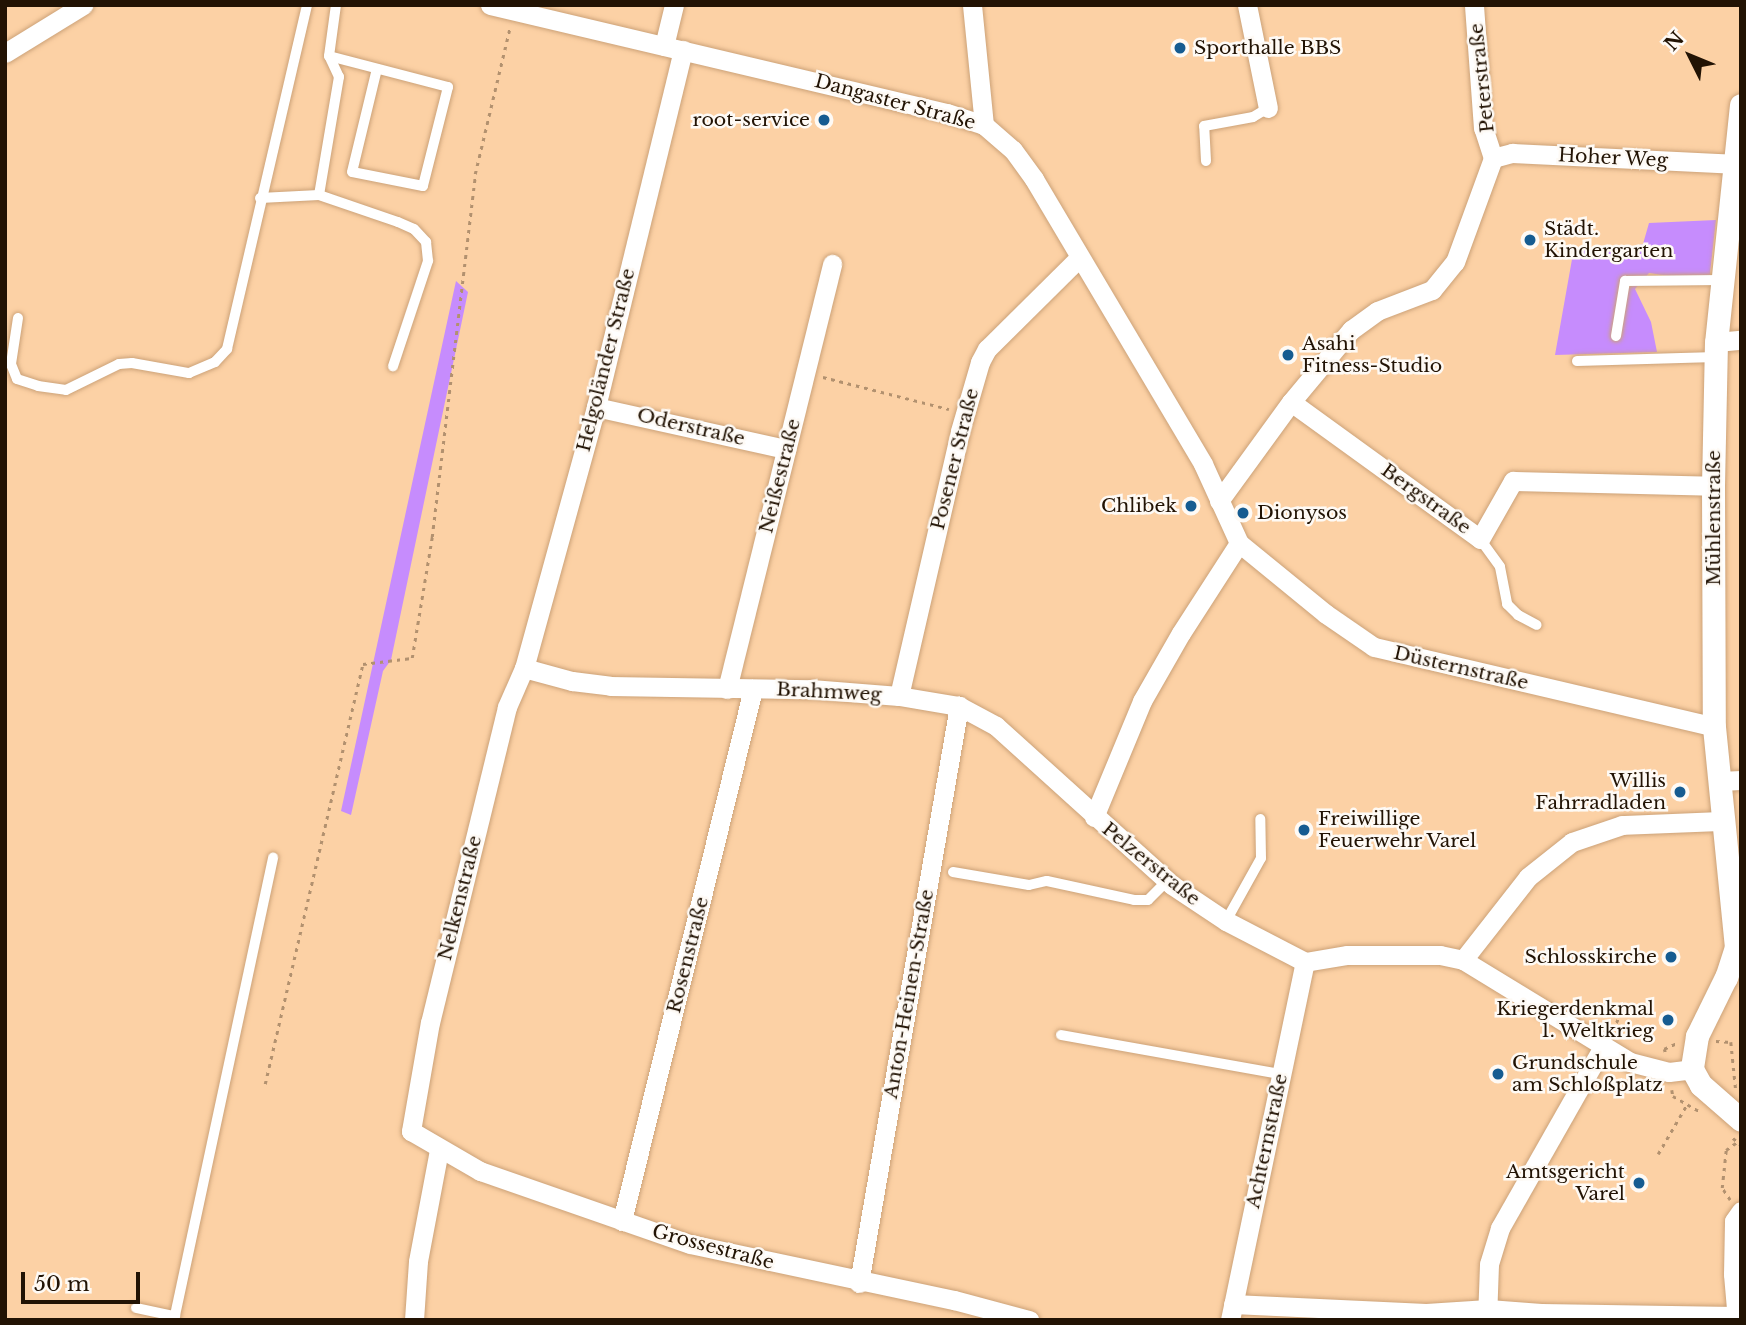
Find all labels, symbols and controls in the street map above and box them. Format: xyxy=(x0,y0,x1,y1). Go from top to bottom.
north arrow xyxy=(1655,21,1725,91)
street label: Peterstraße xyxy=(1465,22,1499,134)
text: N xyxy=(1660,27,1689,56)
place label: Sporthalle BBS xyxy=(1194,37,1341,59)
marker: Sporthalle BBS xyxy=(1172,40,1188,56)
street label: Dangaster Straße xyxy=(812,69,978,135)
place label: root-service xyxy=(693,109,810,131)
marker: root-service xyxy=(816,112,832,128)
street label: Hoher Weg xyxy=(1557,144,1669,172)
place label: Städt. Kindergarten xyxy=(1544,218,1673,262)
marker: Städt. Kindergarten xyxy=(1522,232,1538,248)
street label: Helgoländer Straße xyxy=(572,266,640,454)
place label: Asahi Fitness-Studio xyxy=(1302,333,1442,377)
marker: Asahi Fitness-Studio xyxy=(1280,347,1296,363)
street label: Posener Straße xyxy=(926,386,984,532)
street label: Oderstraße xyxy=(635,404,747,450)
street label: Neißestraße xyxy=(755,416,805,536)
street label: Mühlenstraße xyxy=(1703,450,1725,586)
street label: Bergstraße xyxy=(1377,459,1475,539)
place label: Chlibek xyxy=(1101,495,1177,517)
marker: Chlibek xyxy=(1183,498,1199,514)
place label: Dionysos xyxy=(1257,502,1347,524)
marker: Dionysos xyxy=(1235,505,1251,521)
street label: Düsternstraße xyxy=(1391,641,1531,695)
street label: Brahmweg xyxy=(776,678,882,706)
place label: Willis Fahrradladen xyxy=(1535,770,1666,814)
marker: Willis Fahrradladen xyxy=(1672,784,1688,800)
place label: Freiwillige Feuerwehr Varel xyxy=(1318,808,1477,852)
street label: Pelzerstraße xyxy=(1097,818,1205,910)
marker: Freiwillige Feuerwehr Varel xyxy=(1296,822,1312,838)
street label: Nelkenstraße xyxy=(433,833,487,963)
street label: Anton-Heinen-Straße xyxy=(879,888,939,1100)
street label: Rosenstraße xyxy=(663,894,713,1016)
place label: Schlosskirche xyxy=(1524,946,1657,968)
marker: Schlosskirche xyxy=(1663,949,1679,965)
place label: Kriegerdenkmal 1. Weltkrieg xyxy=(1496,998,1654,1042)
marker: Kriegerdenkmal 1. Weltkrieg xyxy=(1660,1012,1676,1028)
place label: Grundschule am Schloßplatz xyxy=(1512,1052,1663,1096)
marker: Grundschule am Schloßplatz xyxy=(1490,1066,1506,1082)
street label: Achternstraße xyxy=(1242,1072,1292,1210)
place label: Amtsgericht Varel xyxy=(1506,1161,1625,1205)
marker: Amtsgericht Varel xyxy=(1631,1175,1647,1191)
street label: Grossestraße xyxy=(650,1220,776,1274)
scale bar xyxy=(24,1258,144,1302)
text: 50 m xyxy=(34,1271,89,1297)

